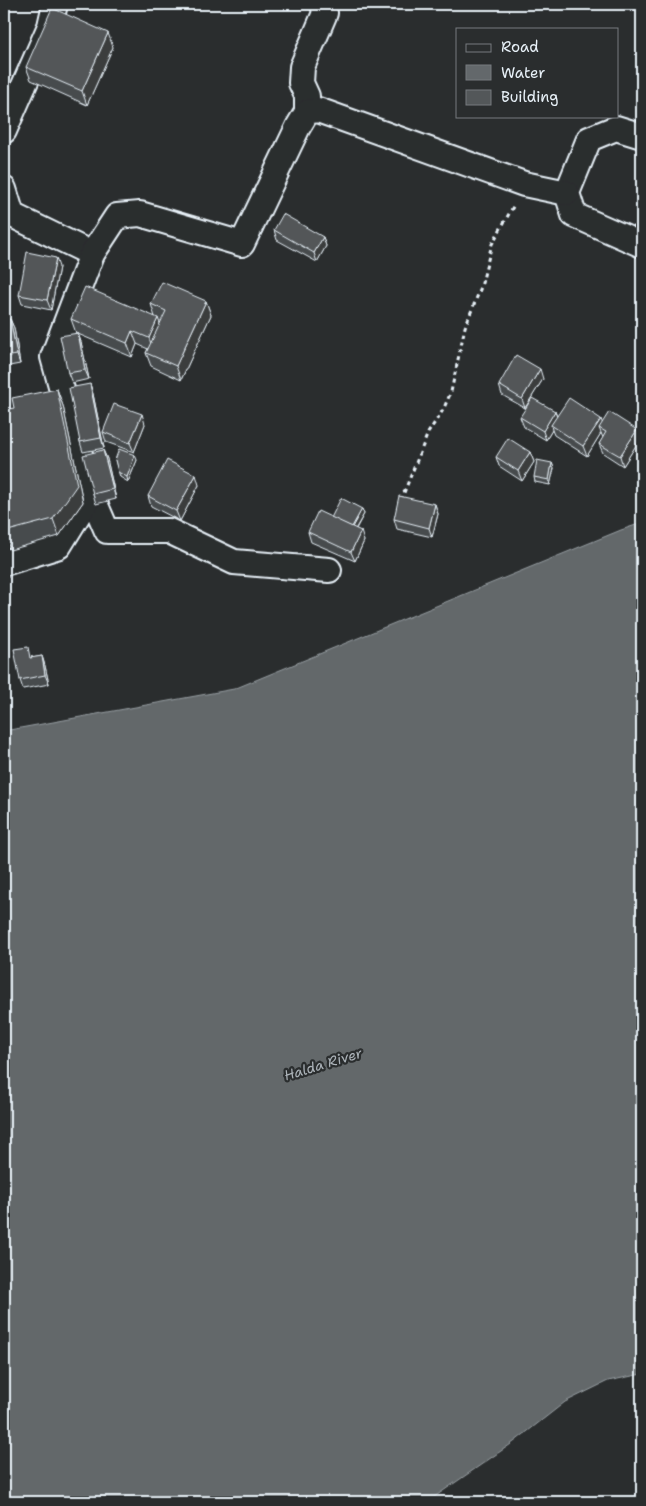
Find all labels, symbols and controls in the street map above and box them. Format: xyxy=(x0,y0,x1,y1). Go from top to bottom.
legend xyxy=(456,28,618,118)
text: Road xyxy=(501,37,539,57)
text: Water xyxy=(501,63,545,83)
text: Building xyxy=(501,87,558,107)
water label: Halda River xyxy=(282,1043,365,1084)

